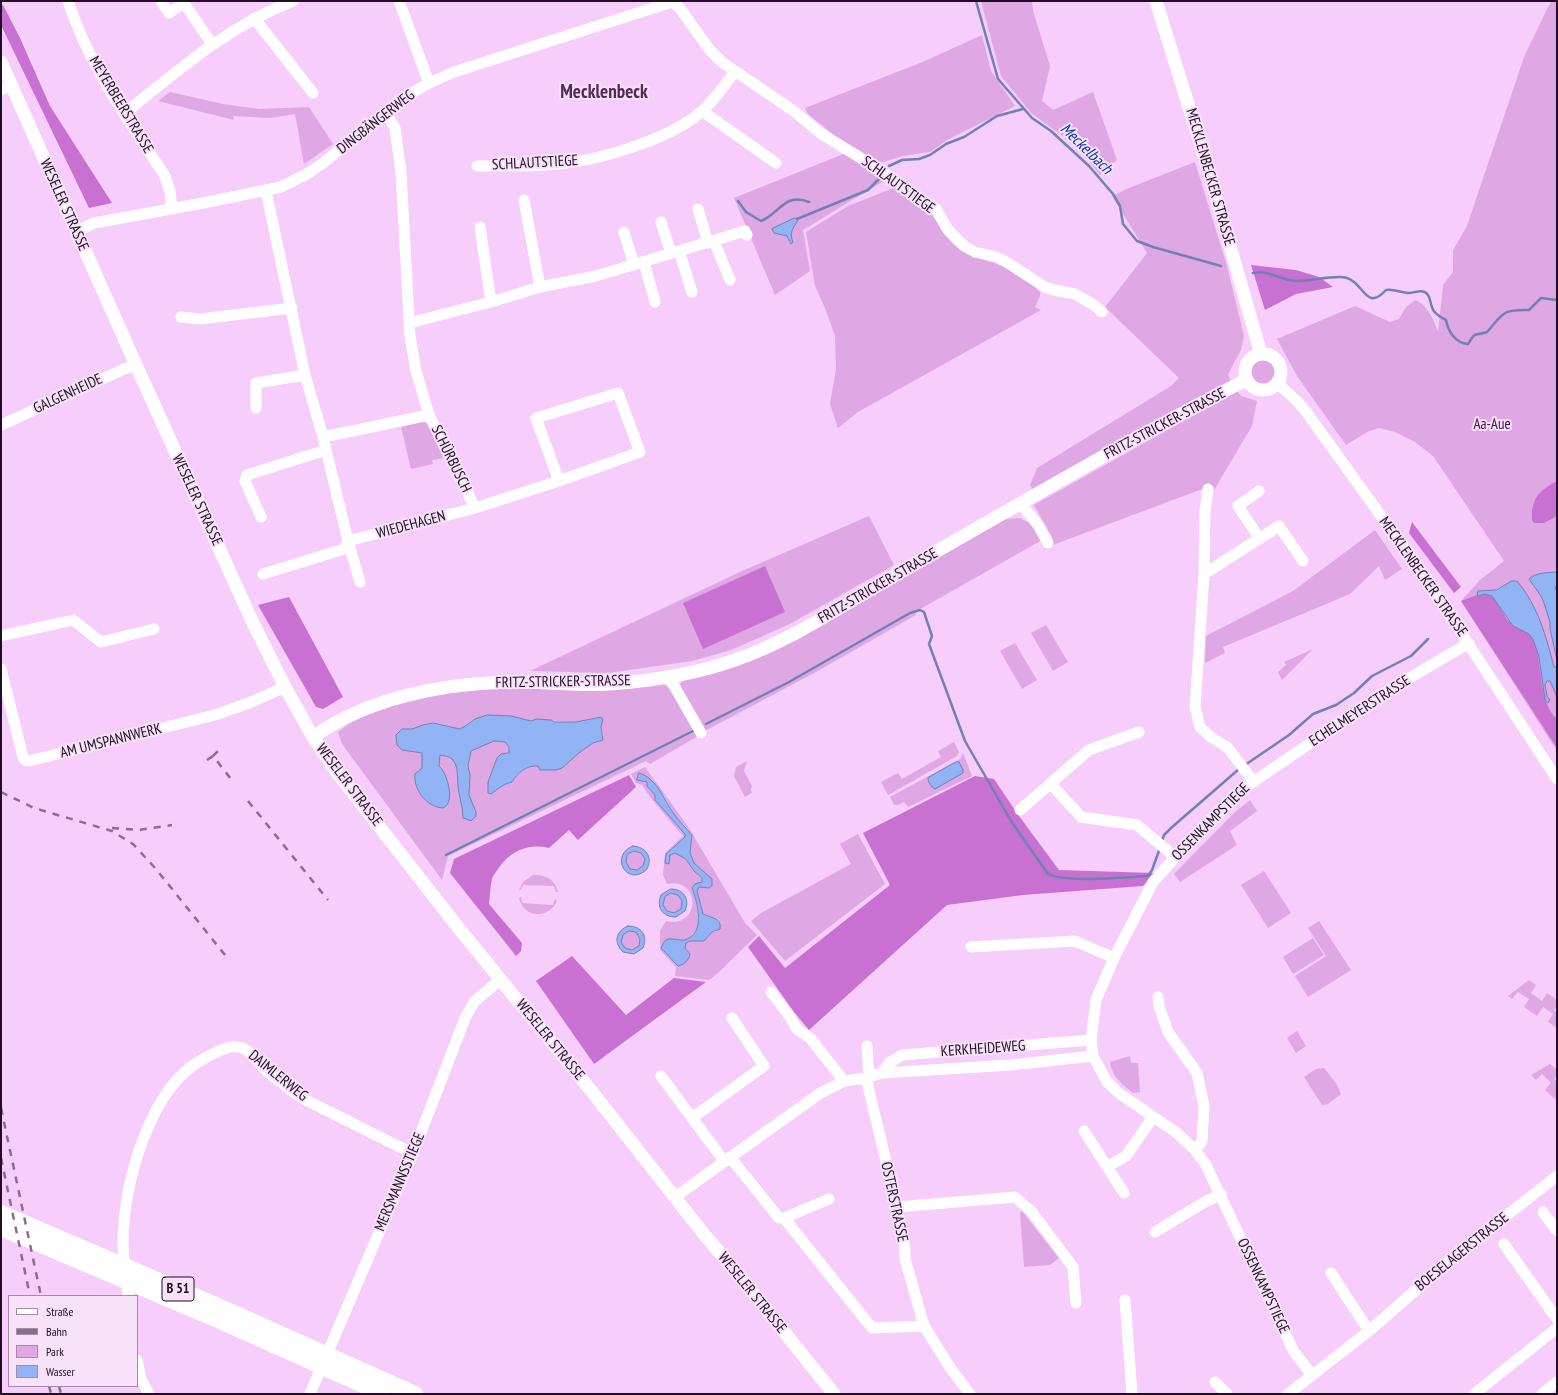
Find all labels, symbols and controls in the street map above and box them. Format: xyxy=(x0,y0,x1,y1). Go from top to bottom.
street label: MEYERBEERSTRASSE xyxy=(85,53,157,157)
district label: Mecklenbeck xyxy=(560,82,648,104)
street label: DINGBÄNGERWEG xyxy=(334,86,418,158)
street label: MECKLENBECKER STRASSE xyxy=(1182,106,1238,248)
water label: Meckelbach xyxy=(1056,120,1116,178)
street label: SCHLAUTSTIEGE xyxy=(492,152,578,174)
street label: SCHLAUTSTIEGE xyxy=(858,152,938,218)
street label: WESELER STRASSE xyxy=(36,156,92,254)
street label: GALGENHEIDE xyxy=(31,370,105,418)
street label: FRITZ-STRICKER-STRASSE xyxy=(1101,384,1229,464)
park label: Aa-Aue xyxy=(1473,416,1511,434)
street label: SCHÜRBUSCH xyxy=(427,422,475,496)
street label: WESELER STRASSE xyxy=(168,451,226,549)
street label: WIEDEHAGEN xyxy=(374,507,448,543)
street label: MECKLENBECKER STRASSE xyxy=(1375,514,1471,640)
street label: FRITZ-STRICKER-STRASSE xyxy=(815,544,941,628)
street label: FRITZ-STRICKER-STRASSE xyxy=(495,672,631,692)
street label: ECHELMEYERSTRASSE xyxy=(1306,672,1414,750)
street label: AM UMSPANNWERK xyxy=(58,720,164,762)
street label: WESELER STRASSE xyxy=(312,740,386,830)
street label: OSSENKAMPSTIEGE xyxy=(1168,779,1254,865)
street label: WESELER STRASSE xyxy=(512,996,588,1084)
street label: KERKHEIDEWEG xyxy=(940,1037,1026,1061)
street label: DAIMLERWEG xyxy=(245,1047,311,1105)
street label: MERSMANNSSTIEGE xyxy=(371,1130,429,1234)
street label: OSTERSTRASSE xyxy=(877,1160,911,1244)
street label: BOESELAGERSTRASSE xyxy=(1412,1209,1512,1295)
street label: OSSENKAMPSTIEGE xyxy=(1233,1236,1293,1336)
street label: WESELER STRASSE xyxy=(714,1249,790,1337)
road number: B 51 xyxy=(162,1277,194,1301)
legend xyxy=(8,1295,138,1387)
text: Straße xyxy=(46,1304,73,1319)
text: Bahn xyxy=(46,1324,67,1339)
text: Park xyxy=(46,1344,64,1359)
text: Wasser xyxy=(46,1364,75,1379)

